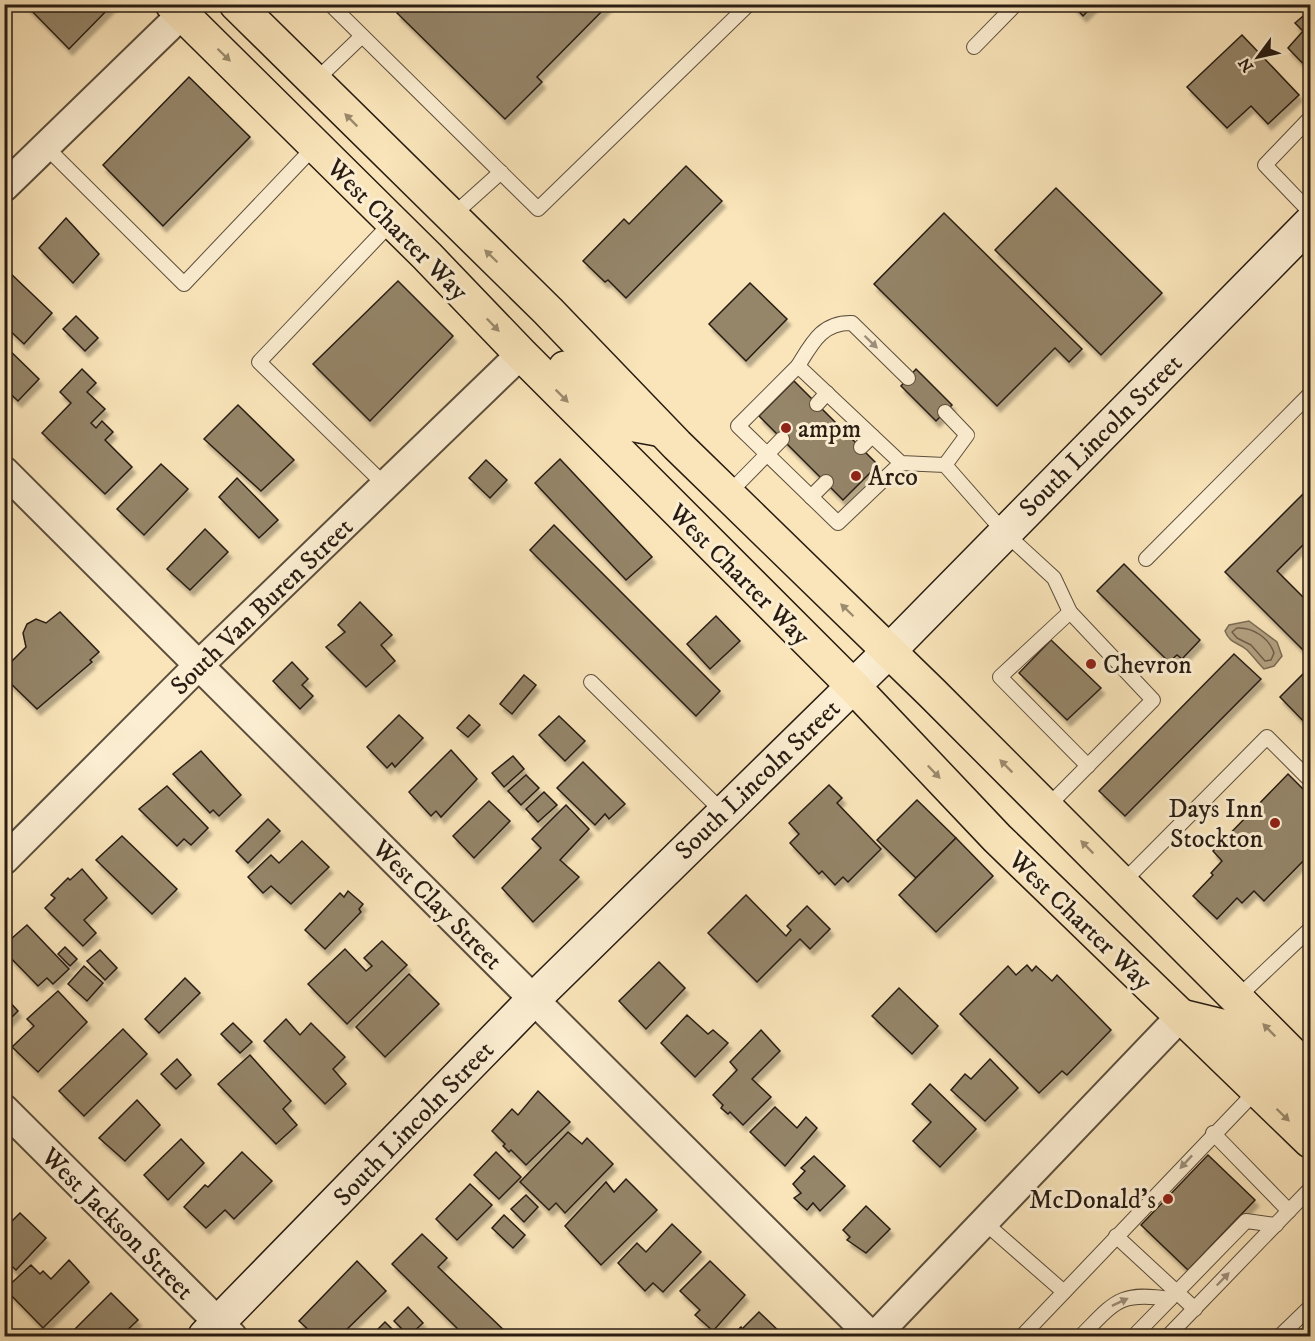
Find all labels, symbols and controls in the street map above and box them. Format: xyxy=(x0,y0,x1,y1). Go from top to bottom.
north arrow xyxy=(1228,27,1288,87)
one-way arrow xyxy=(216,48,231,61)
text: N xyxy=(1234,54,1258,76)
one-way arrow xyxy=(345,113,359,127)
street label: West Charter Way xyxy=(318,151,475,308)
one-way arrow xyxy=(483,249,498,263)
one-way arrow xyxy=(486,318,500,332)
one-way arrow xyxy=(863,334,877,348)
street label: South Lincoln Street xyxy=(1012,347,1190,525)
one-way arrow xyxy=(555,388,569,402)
place label: ampm xyxy=(798,413,861,446)
marker: ampm xyxy=(779,421,793,435)
place label: Arco xyxy=(868,461,918,494)
marker: Arco xyxy=(849,469,863,483)
street label: West Charter Way xyxy=(660,496,817,653)
street label: South Van Buren Street xyxy=(164,511,360,703)
one-way arrow xyxy=(839,603,854,617)
place label: Chevron xyxy=(1103,649,1192,682)
marker: Chevron xyxy=(1084,657,1098,671)
street label: South Lincoln Street xyxy=(668,693,848,867)
one-way arrow xyxy=(999,759,1013,773)
one-way arrow xyxy=(926,764,940,778)
place label: Days Inn Stockton xyxy=(1168,793,1263,856)
marker: Days Inn Stockton xyxy=(1268,816,1282,830)
street label: West Clay Street xyxy=(364,832,509,977)
one-way arrow xyxy=(1081,841,1095,855)
street label: West Charter Way xyxy=(1000,843,1159,999)
one-way arrow xyxy=(1262,1023,1277,1037)
street label: South Lincoln Street xyxy=(327,1034,501,1214)
one-way arrow xyxy=(1276,1108,1290,1122)
street label: West Jackson Street xyxy=(33,1140,200,1307)
one-way arrow xyxy=(1180,1154,1194,1168)
place label: McDonald's xyxy=(1029,1184,1156,1217)
marker: McDonald's xyxy=(1161,1192,1175,1206)
one-way arrow xyxy=(1216,1273,1230,1287)
one-way arrow xyxy=(1111,1297,1129,1307)

